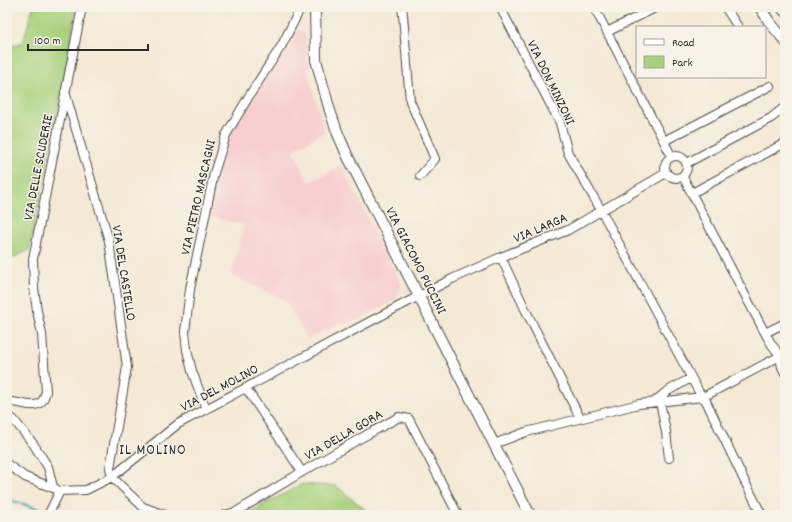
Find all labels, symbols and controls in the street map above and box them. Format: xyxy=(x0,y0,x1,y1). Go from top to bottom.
scale bar xyxy=(28,26,148,52)
legend xyxy=(636,26,766,78)
text: 100 m xyxy=(34,33,61,50)
text: Road xyxy=(672,35,694,52)
street label: VIA DON MINZONI xyxy=(521,37,580,129)
text: Park xyxy=(672,55,693,72)
street label: VIA DELLE SCUDERIE xyxy=(19,112,59,222)
street label: VIA PIETRO MASCAGNI xyxy=(176,137,222,257)
street label: VIA GIACOMO PUCCINI xyxy=(380,204,451,319)
street label: VIA LARGA xyxy=(511,208,571,249)
street label: VIA DEL CASTELLO xyxy=(106,224,140,323)
street label: VIA DEL MOLINO xyxy=(177,360,262,418)
street label: VIA DELLA GORA xyxy=(301,405,387,466)
district label: IL MOLINO xyxy=(119,440,187,462)

